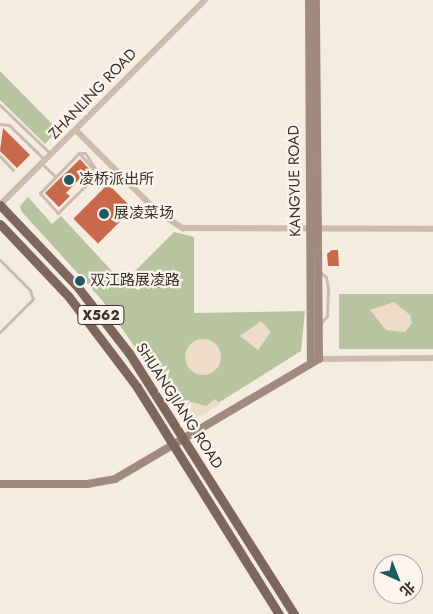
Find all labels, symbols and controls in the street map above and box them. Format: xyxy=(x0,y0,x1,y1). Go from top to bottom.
street label: ZHANLING ROAD xyxy=(45,45,141,143)
street label: KANGYUE ROAD xyxy=(285,125,305,237)
place label: 凌桥派出所 xyxy=(79,171,154,189)
marker: 凌桥派出所 xyxy=(63,174,75,186)
place label: 展凌菜场 xyxy=(114,205,174,223)
marker: 展凌菜场 xyxy=(98,208,110,220)
place label: 双江路展凌路 xyxy=(90,272,180,290)
marker: 双江路展凌路 xyxy=(74,275,86,287)
road number: X562 xyxy=(77,304,125,326)
street label: SHUANGJIANG ROAD xyxy=(132,340,226,472)
north arrow xyxy=(373,554,423,604)
text: 北 xyxy=(396,577,420,601)

